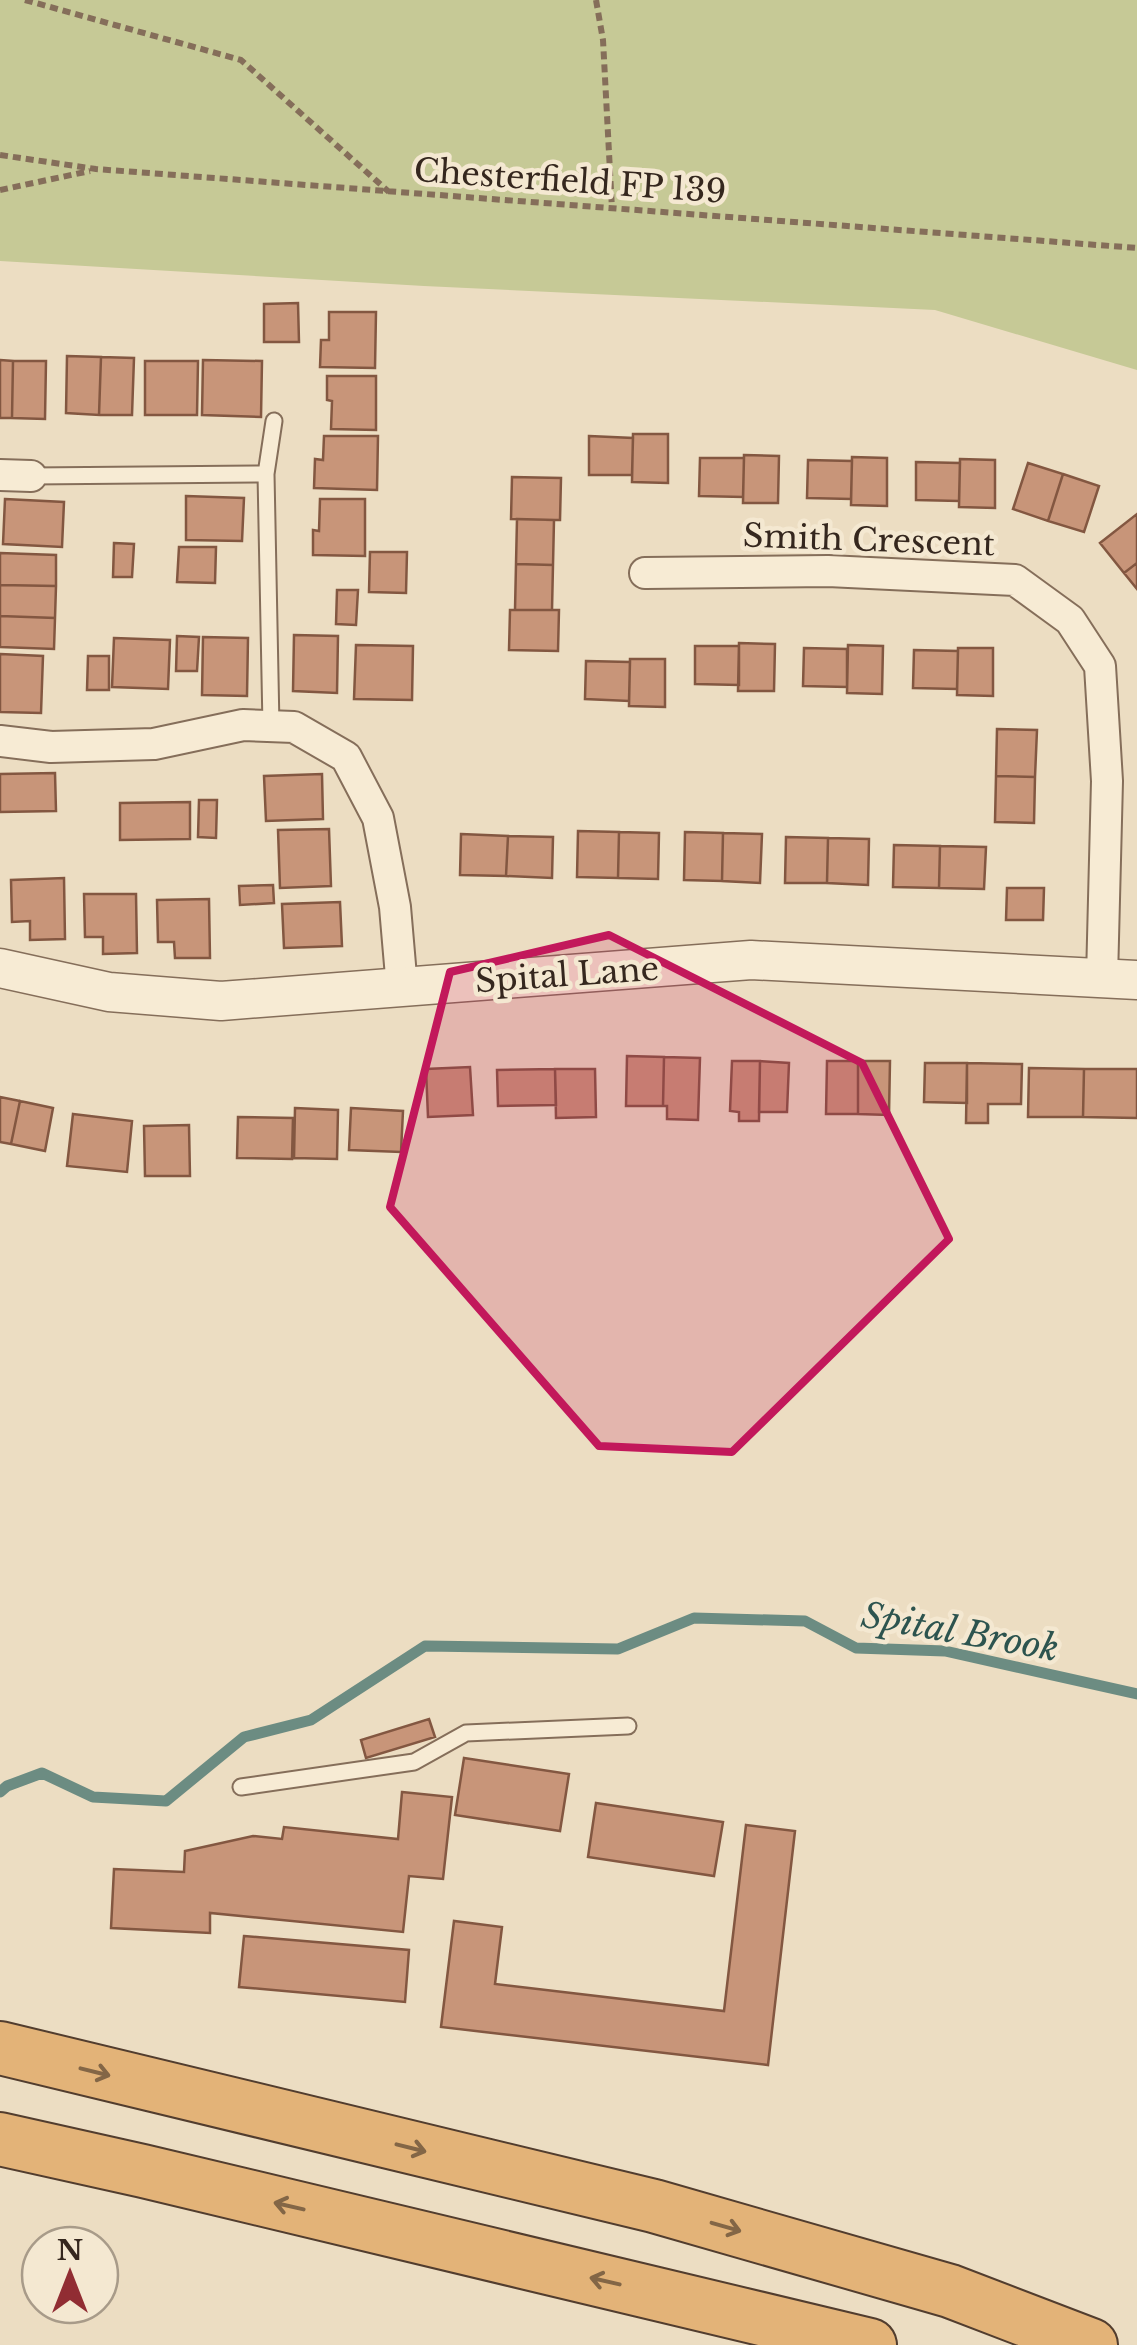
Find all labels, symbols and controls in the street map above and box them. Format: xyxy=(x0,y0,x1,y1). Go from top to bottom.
street label: Chesterfield FP 139 xyxy=(413,150,727,212)
street label: Smith Crescent xyxy=(742,516,996,564)
street label: Spital Lane xyxy=(474,949,660,1001)
water label: Spital Brook xyxy=(858,1593,1062,1670)
one-way arrow xyxy=(79,2063,110,2082)
one-way arrow xyxy=(394,2140,426,2158)
one-way arrow xyxy=(274,2195,305,2214)
one-way arrow xyxy=(710,2219,741,2237)
north arrow xyxy=(20,2225,120,2325)
text: N xyxy=(57,2233,83,2268)
one-way arrow xyxy=(590,2271,622,2289)

